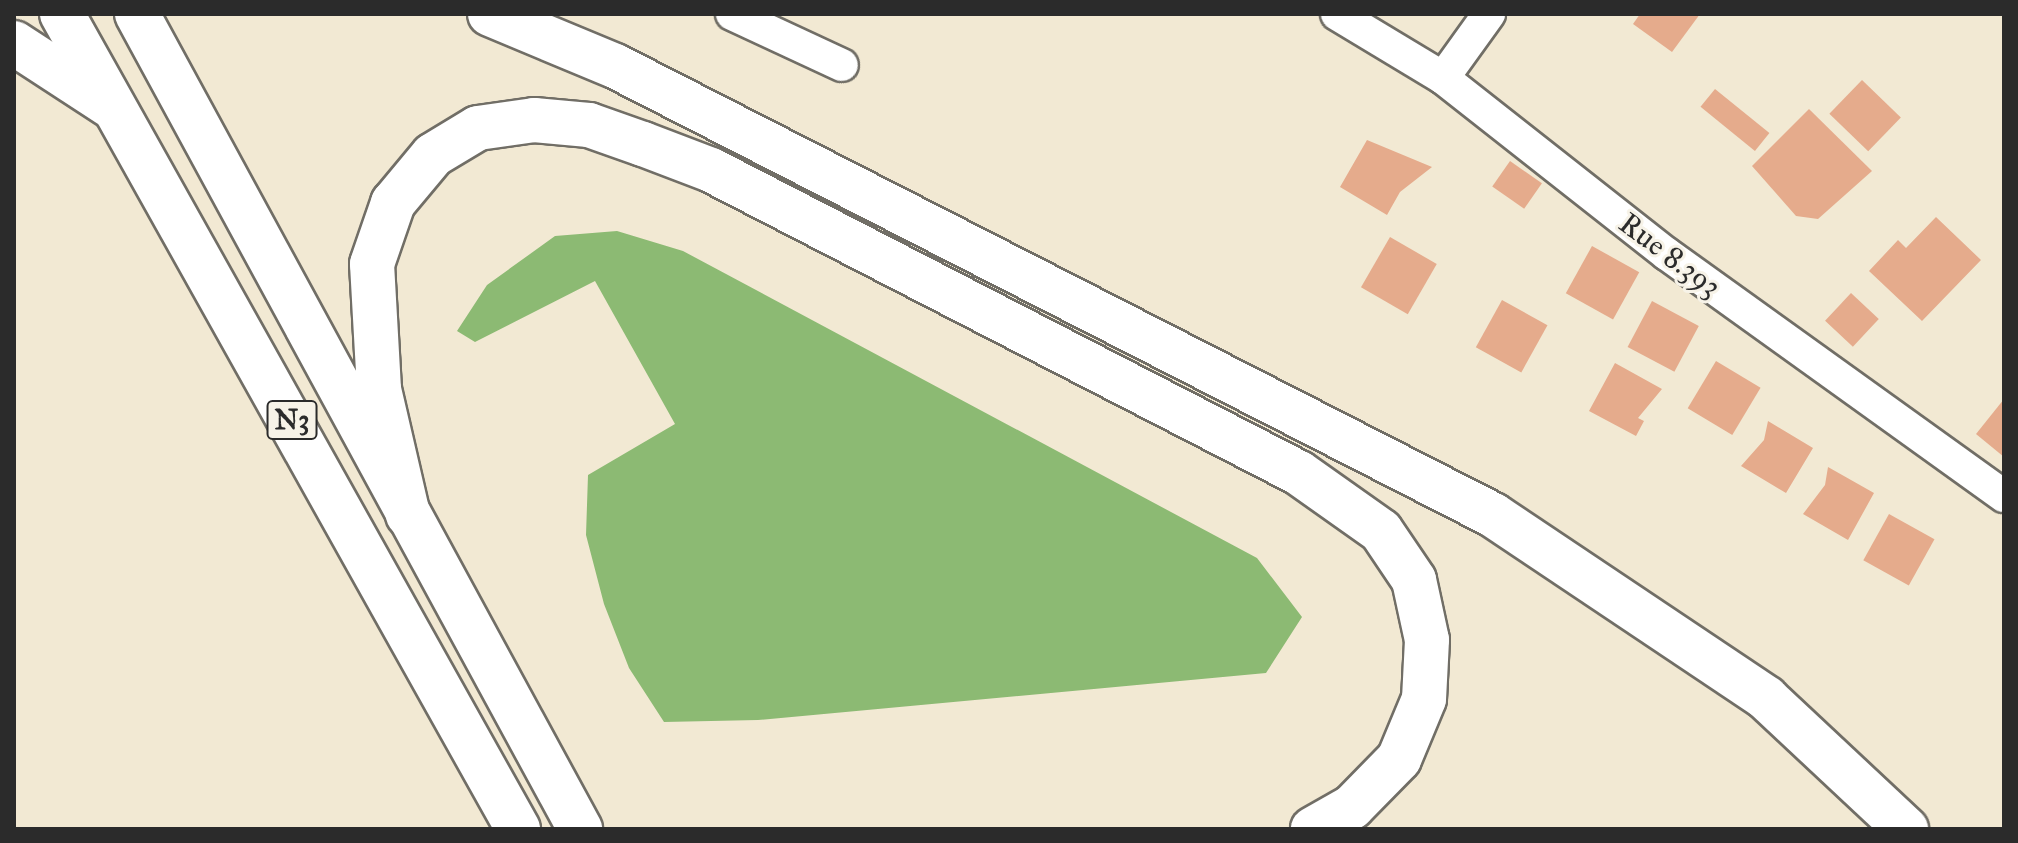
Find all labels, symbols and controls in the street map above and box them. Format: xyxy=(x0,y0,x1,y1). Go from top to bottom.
street label: Rue 8.393 xyxy=(1612,205,1728,305)
road number: N3 xyxy=(266,396,318,444)

